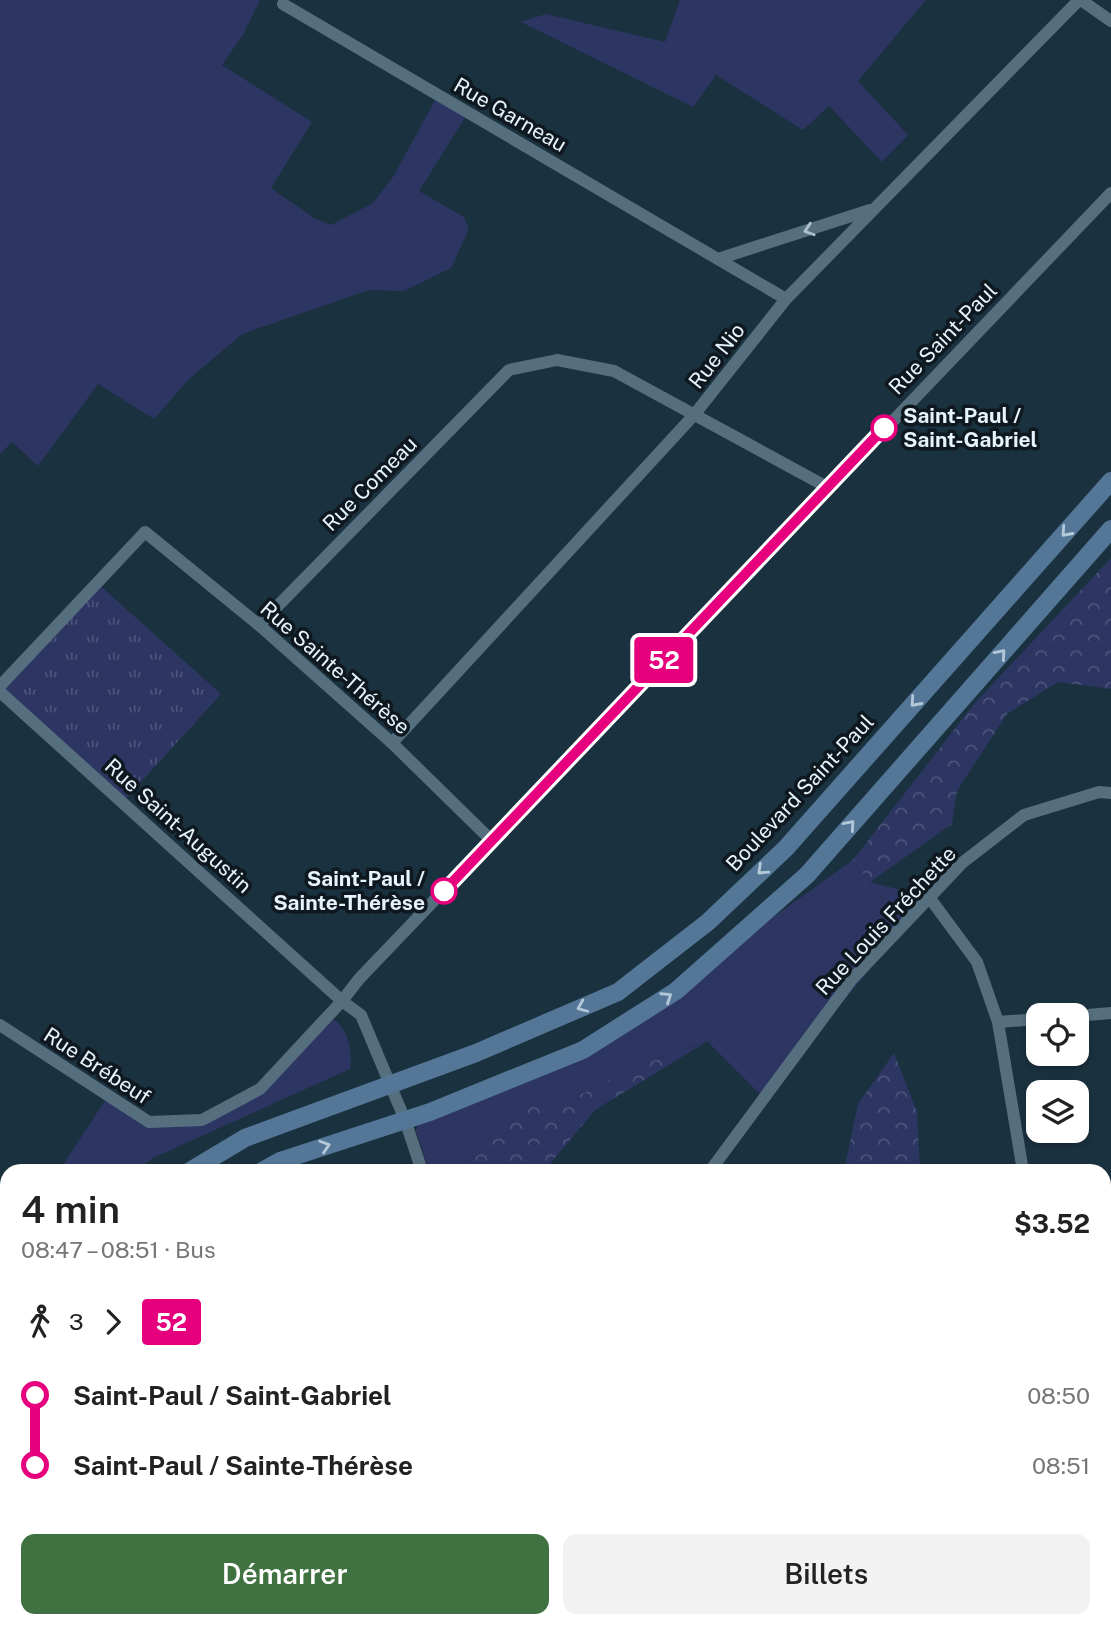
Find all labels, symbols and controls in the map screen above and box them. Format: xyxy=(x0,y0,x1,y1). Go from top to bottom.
street label: Rue Garneau xyxy=(449,72,571,157)
one-way arrow xyxy=(803,221,815,236)
street label: Rue Saint-Paul xyxy=(883,278,1002,399)
street label: Rue Nio xyxy=(683,318,750,393)
place label: Saint-Paul / Saint-Gabriel xyxy=(903,403,1038,452)
marker: Saint-Paul / Saint-Gabriel xyxy=(871,415,897,441)
street label: Rue Comeau xyxy=(317,431,422,536)
one-way arrow xyxy=(1062,524,1074,537)
street label: Rue Sainte-Thérèse xyxy=(256,596,415,739)
line badge: 52 xyxy=(632,637,696,683)
text: 52 xyxy=(648,646,680,674)
one-way arrow xyxy=(992,650,1005,663)
one-way arrow xyxy=(911,694,923,707)
street label: Boulevard Saint-Paul xyxy=(721,709,879,876)
street label: Rue Saint-Augustin xyxy=(100,753,257,898)
one-way arrow xyxy=(842,820,854,833)
street label: Rue Louis Fréchette xyxy=(810,841,961,1000)
one-way arrow xyxy=(757,862,770,875)
place label: Saint-Paul / Sainte-Thérèse xyxy=(273,866,425,915)
marker: Saint-Paul / Sainte-Thérèse xyxy=(431,878,457,904)
one-way arrow xyxy=(659,992,672,1005)
one-way arrow xyxy=(577,999,589,1013)
map controls xyxy=(1026,1003,1089,1143)
button: locate xyxy=(1026,1003,1089,1066)
street label: Rue Brébeuf xyxy=(39,1022,155,1109)
button: layers xyxy=(1026,1080,1089,1143)
one-way arrow xyxy=(318,1140,331,1154)
text: 4 min xyxy=(21,1187,120,1232)
text: $3.52 xyxy=(1014,1208,1090,1239)
text: 08:47 – 08:51 · Bus xyxy=(21,1236,216,1263)
icon: walk xyxy=(21,1303,59,1341)
icon: forward xyxy=(94,1303,132,1341)
text: 3 xyxy=(69,1308,84,1335)
text: 52 xyxy=(156,1308,187,1336)
text: Saint-Paul / Saint-Gabriel xyxy=(73,1380,392,1411)
text: 08:50 xyxy=(1027,1382,1090,1409)
text: Saint-Paul / Sainte-Thérèse xyxy=(73,1450,413,1481)
text: 08:51 xyxy=(1032,1452,1090,1479)
button: Démarrer xyxy=(21,1534,549,1614)
button: Billets xyxy=(563,1534,1090,1614)

